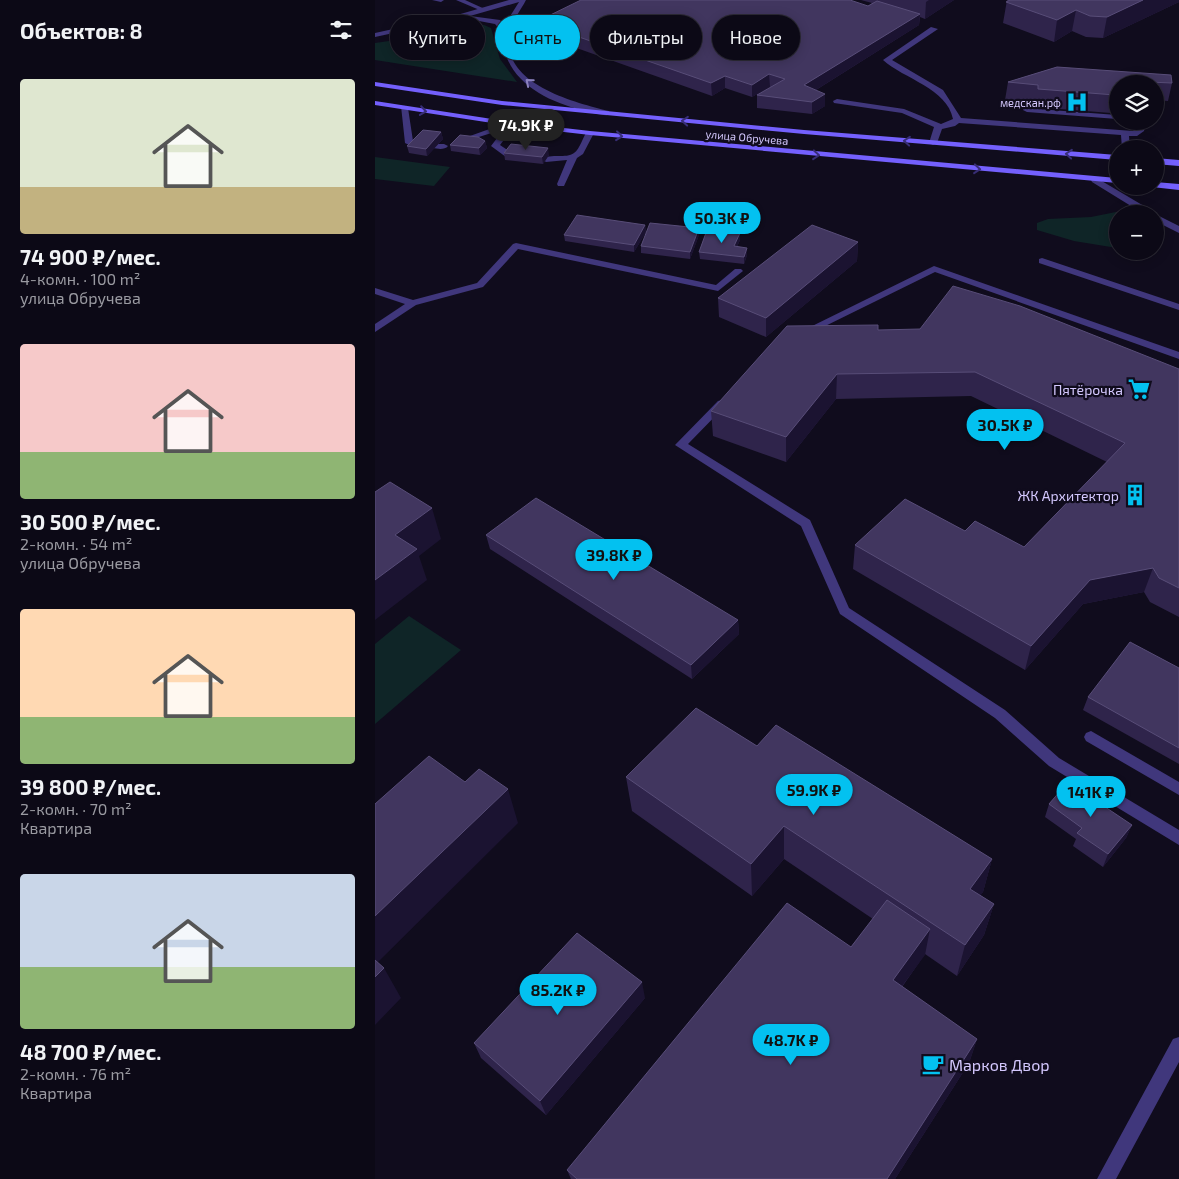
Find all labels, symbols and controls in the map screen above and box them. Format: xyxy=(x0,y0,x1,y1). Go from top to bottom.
chip: Купить xyxy=(390,15,485,60)
chip: Снять xyxy=(495,15,580,60)
chip: Фильтры xyxy=(590,15,702,60)
chip: Новое xyxy=(712,15,800,60)
icon: filters xyxy=(327,16,355,44)
text: Объектов: 8 xyxy=(20,18,143,43)
map controls xyxy=(1109,75,1164,260)
button: layers xyxy=(1109,75,1164,130)
one-way arrow xyxy=(526,80,535,88)
hospital icon: медскан.рф xyxy=(1064,89,1090,115)
place label: медскан.рф xyxy=(1000,96,1061,109)
one-way arrow xyxy=(419,105,427,116)
pin: 74.9K ₽ xyxy=(480,108,572,151)
icon: home xyxy=(143,111,233,201)
text: 74.9K ₽ xyxy=(499,115,553,134)
one-way arrow xyxy=(681,116,689,127)
street label: улица Обручева xyxy=(705,127,789,148)
one-way arrow xyxy=(615,130,623,141)
one-way arrow xyxy=(903,135,911,146)
button: + xyxy=(1109,140,1164,195)
one-way arrow xyxy=(812,149,820,160)
one-way arrow xyxy=(1065,149,1073,160)
one-way arrow xyxy=(974,163,982,174)
pin: 50.3K ₽ xyxy=(676,202,768,244)
button: − xyxy=(1109,205,1164,260)
text: 50.3K ₽ xyxy=(695,208,749,227)
text: 74 900 ₽/мес. xyxy=(20,244,161,269)
text: 4-комн. · 100 m² xyxy=(20,269,140,288)
text: улица Обручева xyxy=(20,288,141,307)
icon: home xyxy=(143,376,233,466)
supermarket icon: Пятёрочка xyxy=(1126,376,1152,402)
place label: Пятёрочка xyxy=(1053,381,1123,398)
pin: 30.5K ₽ xyxy=(959,408,1051,451)
text: 30.5K ₽ xyxy=(978,415,1032,434)
building icon: ЖК Архитектор xyxy=(1122,482,1148,508)
place label: ЖК Архитектор xyxy=(1018,487,1119,504)
text: 30 500 ₽/мес. xyxy=(20,509,161,534)
text: 2-комн. · 54 m² xyxy=(20,534,132,553)
pin: 39.8K ₽ xyxy=(568,538,660,581)
text: 39.8K ₽ xyxy=(586,545,642,564)
text: улица Обручева xyxy=(20,553,141,572)
icon: home xyxy=(143,641,233,731)
text: 39 800 ₽/мес. xyxy=(20,774,161,799)
pin: 59.9K ₽ xyxy=(768,774,860,816)
pin: 141K ₽ xyxy=(1050,776,1132,818)
text: 59.9K ₽ xyxy=(787,780,841,799)
text: 141K ₽ xyxy=(1068,782,1114,801)
text: 2-комн. · 70 m² xyxy=(20,799,132,818)
text: Квартира xyxy=(20,818,92,837)
icon: home xyxy=(143,906,233,996)
pin: 85.2K ₽ xyxy=(512,974,604,1016)
text: 85.2K ₽ xyxy=(531,980,585,999)
pin: 48.7K ₽ xyxy=(745,1024,837,1066)
text: 48.7K ₽ xyxy=(764,1030,818,1049)
text: 48 700 ₽/мес. xyxy=(20,1039,161,1064)
cafe icon: Марков Двор xyxy=(920,1051,946,1077)
place label: Марков Двор xyxy=(949,1055,1050,1074)
text: 2-комн. · 76 m² xyxy=(20,1064,131,1083)
text: Квартира xyxy=(20,1083,92,1102)

